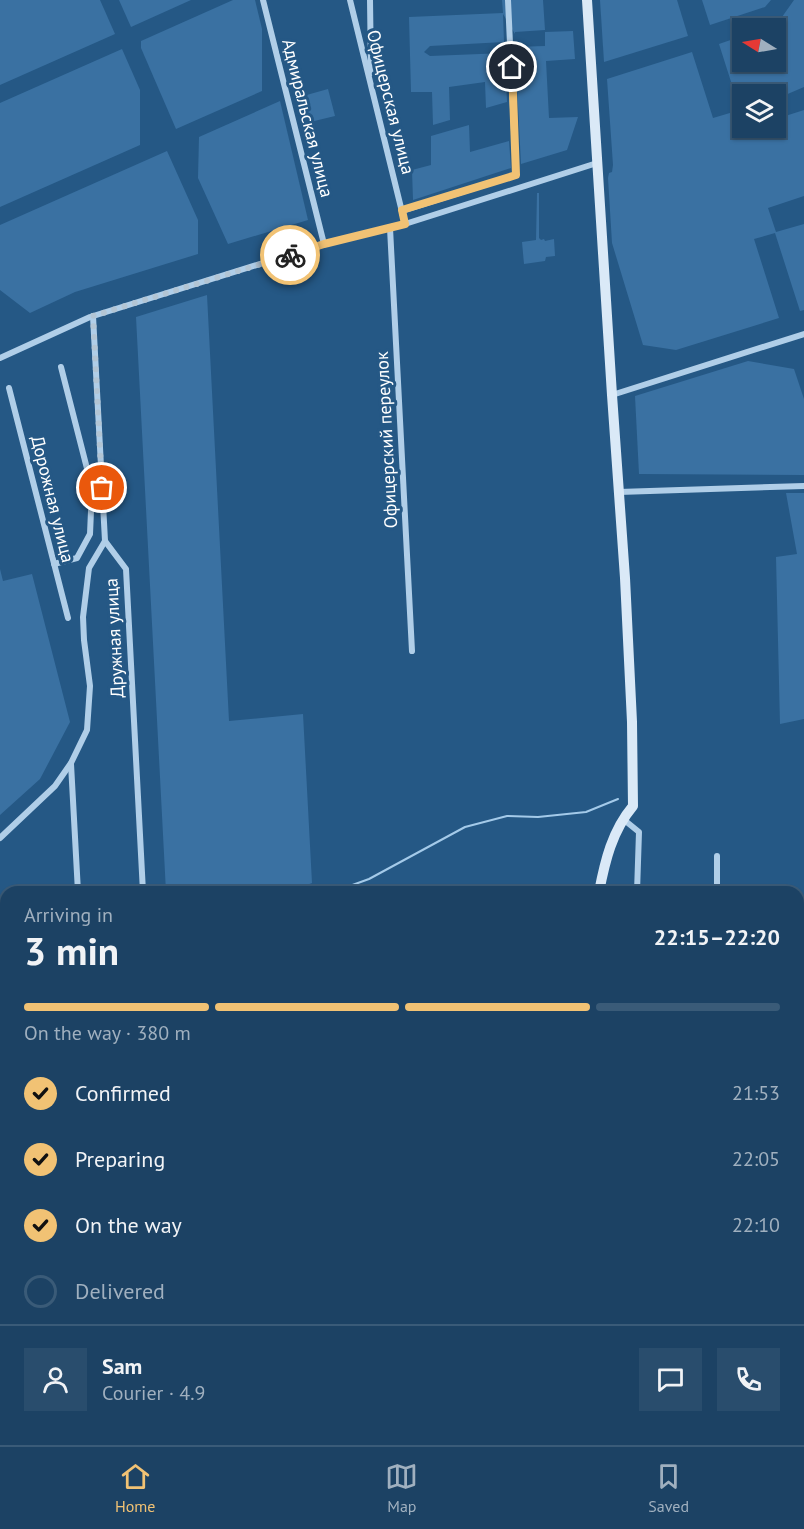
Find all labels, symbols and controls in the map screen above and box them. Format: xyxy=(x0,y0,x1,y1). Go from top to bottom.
north arrow xyxy=(732,18,786,72)
map controls xyxy=(732,18,786,138)
street label: Офицерская улица xyxy=(362,27,420,177)
street label: Адмиральская улица xyxy=(277,36,339,200)
pin xyxy=(486,41,537,92)
icon: home xyxy=(495,50,528,83)
button: layers xyxy=(732,84,786,138)
courier xyxy=(260,225,320,285)
icon: bike xyxy=(274,239,307,272)
street label: Офицерский переулок xyxy=(370,351,402,529)
street label: Дорожная улица xyxy=(26,433,80,565)
pin xyxy=(76,462,127,513)
icon: bag xyxy=(85,471,118,504)
street label: Дружная улица xyxy=(99,578,129,698)
text: Arriving in xyxy=(24,902,113,928)
text: 22:15–22:20 xyxy=(654,923,780,951)
text: 3 min xyxy=(24,925,119,976)
text: On the way · 380 m xyxy=(24,1020,191,1046)
icon: check xyxy=(24,1077,57,1110)
text: Confirmed xyxy=(75,1079,171,1107)
text: 21:53 xyxy=(732,1080,780,1106)
icon: check xyxy=(24,1143,57,1176)
text: Preparing xyxy=(75,1145,165,1173)
text: 22:05 xyxy=(732,1146,780,1172)
icon: check xyxy=(24,1209,57,1242)
text: On the way xyxy=(75,1211,182,1239)
text: 22:10 xyxy=(732,1212,780,1238)
text: Delivered xyxy=(75,1277,165,1305)
button: person xyxy=(24,1348,87,1411)
button: chat xyxy=(639,1348,702,1411)
button: phone xyxy=(717,1348,780,1411)
text: Sam xyxy=(102,1352,142,1380)
text: Courier · 4.9 xyxy=(102,1380,205,1406)
tab: Home xyxy=(115,1460,155,1516)
tab: Map xyxy=(385,1460,418,1516)
tab: Saved xyxy=(648,1460,689,1516)

